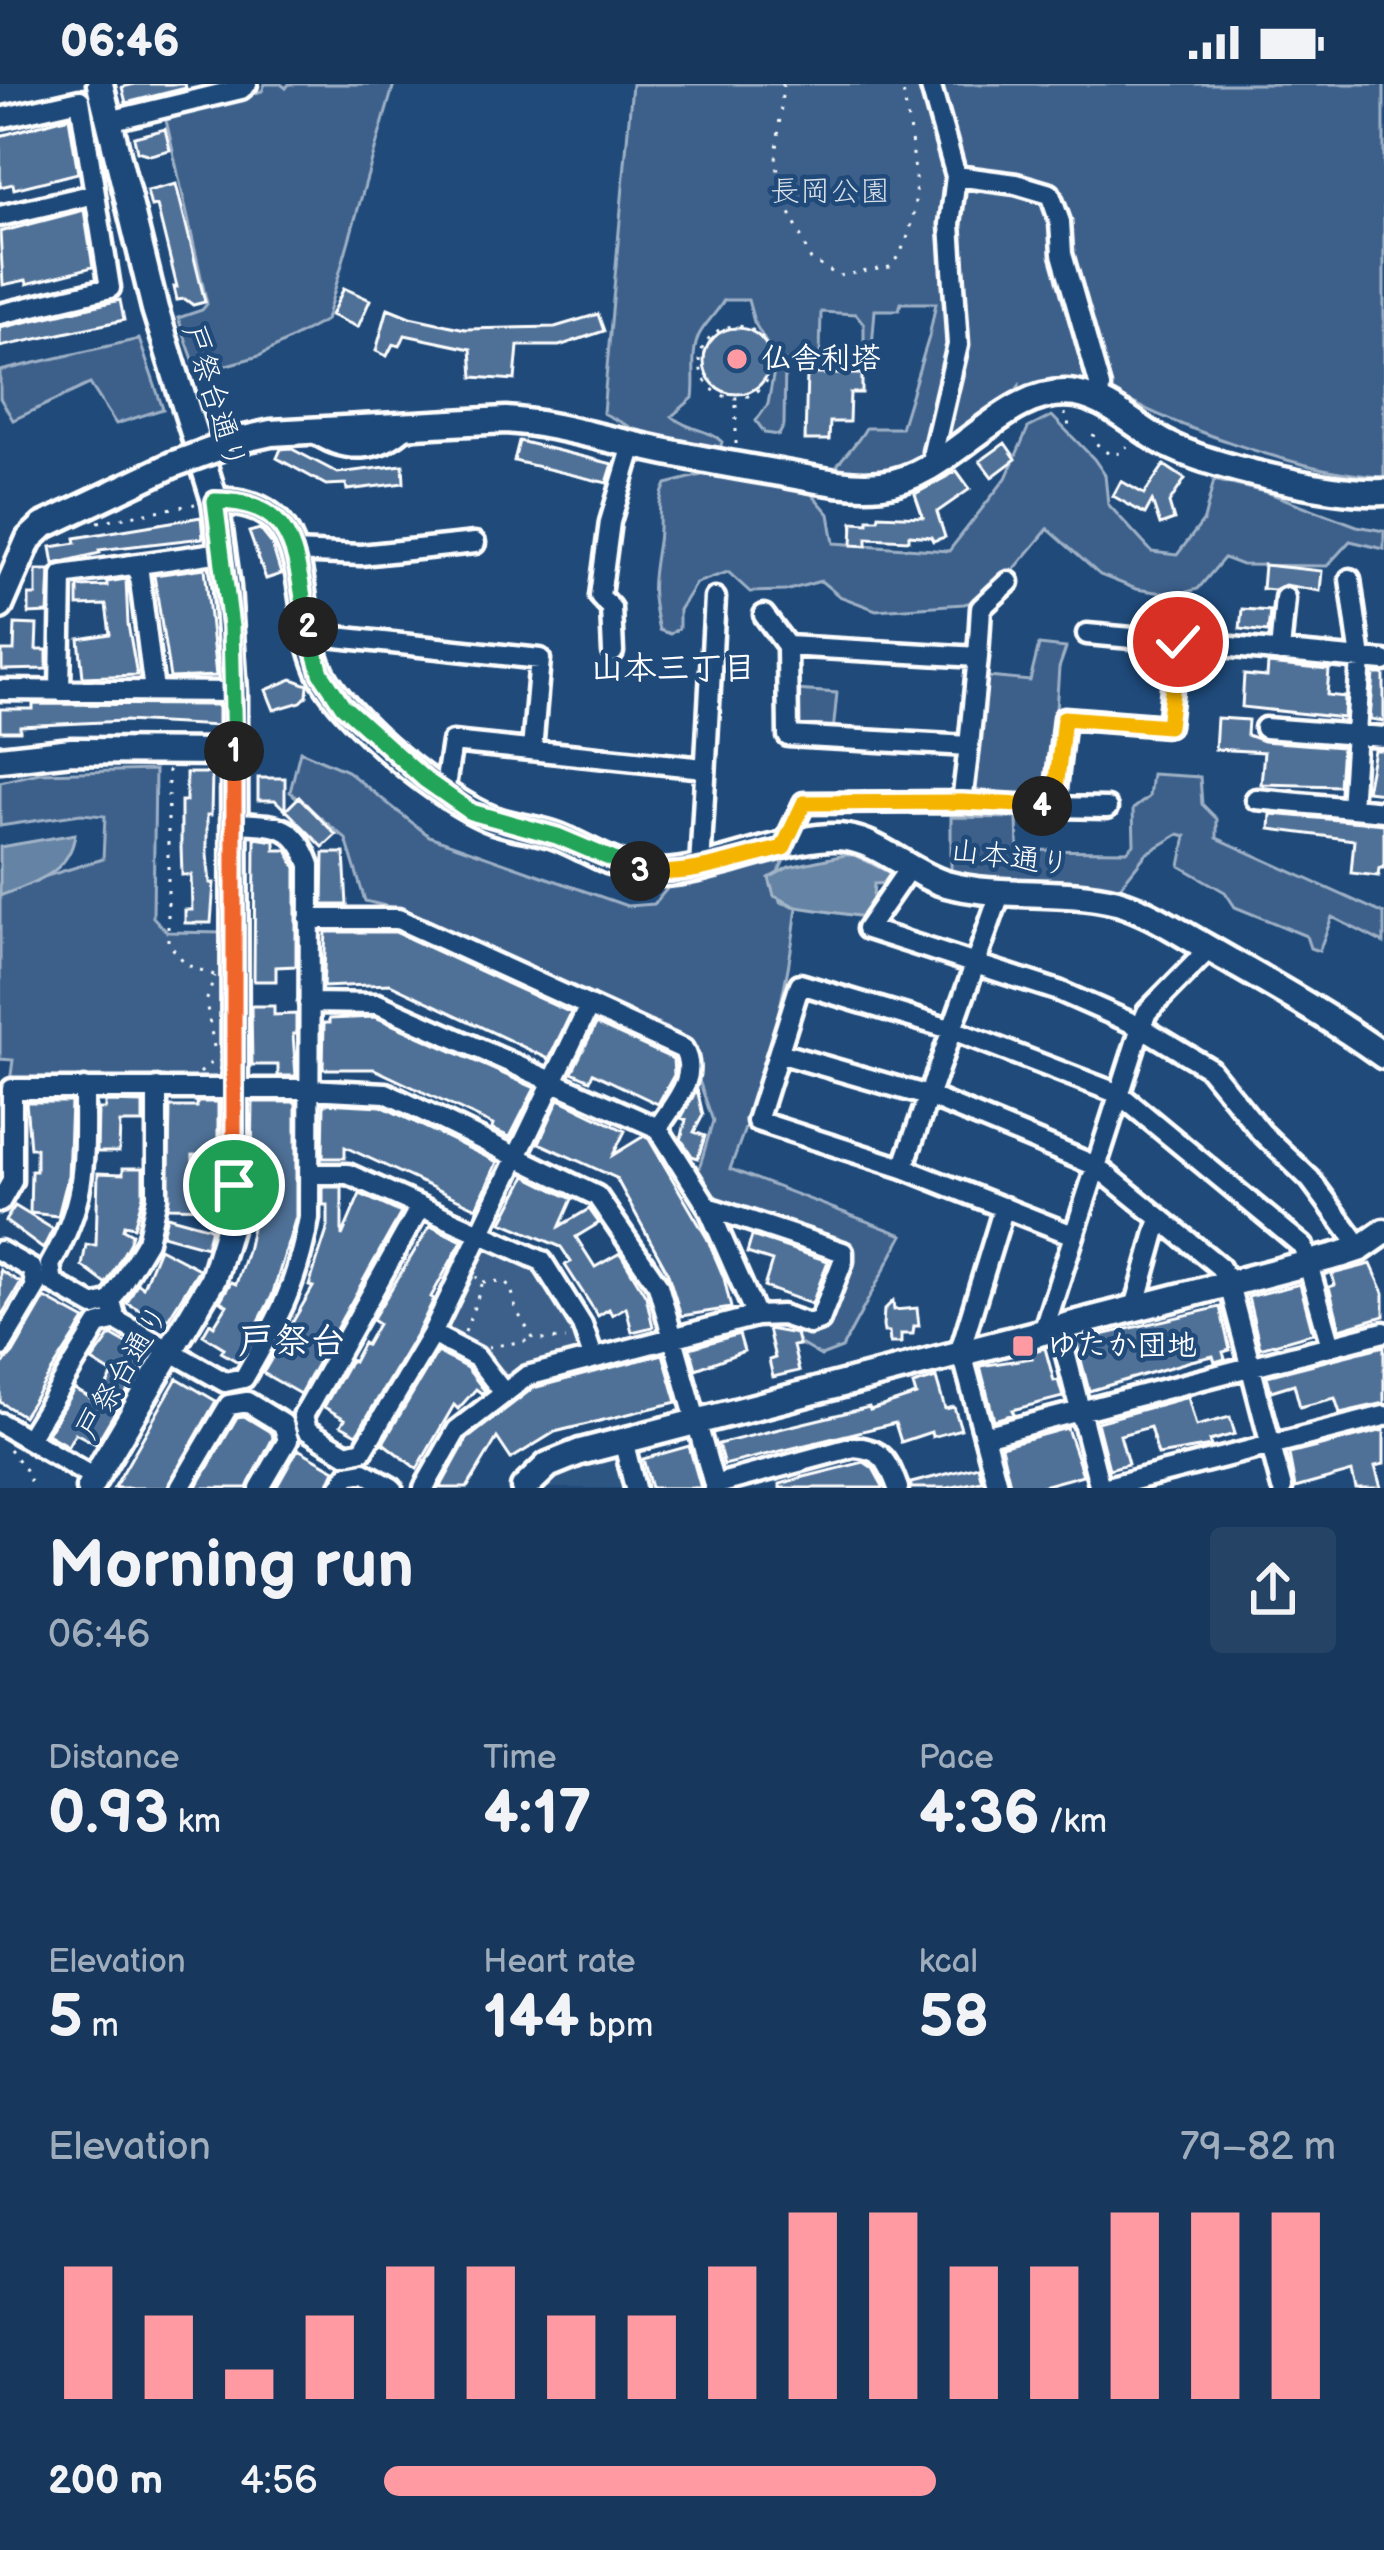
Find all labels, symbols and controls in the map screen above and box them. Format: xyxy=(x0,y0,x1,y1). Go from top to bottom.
text: 06:46 xyxy=(60,15,180,70)
park label: 長岡公園 xyxy=(770,174,890,210)
street label: 戸祭台通り xyxy=(175,320,253,474)
place label: 仏舎利塔 xyxy=(761,341,881,377)
marker: 仏舎利塔 xyxy=(724,346,750,372)
pin xyxy=(1127,591,1229,693)
pin: 2 xyxy=(278,597,338,657)
text: 2 xyxy=(298,607,318,647)
icon: check xyxy=(1145,609,1211,675)
district label: 山本三丁目 xyxy=(591,649,756,689)
pin: 1 xyxy=(204,721,264,781)
text: 1 xyxy=(227,731,241,771)
pin: 4 xyxy=(1012,776,1072,836)
text: 4 xyxy=(1032,786,1052,826)
street label: 山本通り xyxy=(948,833,1072,883)
pin: 3 xyxy=(610,841,670,901)
text: 3 xyxy=(630,851,650,891)
pin xyxy=(183,1134,285,1236)
icon: arrive xyxy=(201,1152,267,1218)
street label: 戸祭台通り xyxy=(69,1298,177,1446)
district label: 戸祭台 xyxy=(238,1321,346,1364)
place label: ゆたか団地 xyxy=(1047,1328,1197,1364)
marker: ゆたか団地 xyxy=(1010,1333,1036,1359)
text: Morning run xyxy=(48,1527,414,1606)
button: share xyxy=(1210,1527,1336,1653)
text: 06:46 xyxy=(48,1612,150,1659)
text: Distance xyxy=(48,1738,180,1778)
text: Time xyxy=(483,1738,556,1778)
text: Pace xyxy=(919,1738,994,1778)
text: 0.93 xyxy=(48,1778,169,1850)
text: 4:17 xyxy=(483,1778,591,1850)
text: 4:36 xyxy=(919,1778,1040,1850)
text: km xyxy=(169,1802,221,1842)
text: /km xyxy=(1040,1802,1107,1842)
text: Elevation xyxy=(48,1942,186,1982)
text: Heart rate xyxy=(483,1942,636,1982)
text: kcal xyxy=(919,1942,978,1982)
text: 5 xyxy=(48,1982,83,2054)
text: 144 xyxy=(483,1982,579,2054)
text: 58 xyxy=(919,1982,989,2054)
text: m xyxy=(83,2006,119,2046)
text: bpm xyxy=(579,2006,653,2046)
text: Elevation xyxy=(48,2124,211,2171)
text: 79–82 m xyxy=(1180,2124,1336,2171)
text: 200 m xyxy=(48,2458,163,2505)
text: 4:56 xyxy=(240,2458,318,2505)

